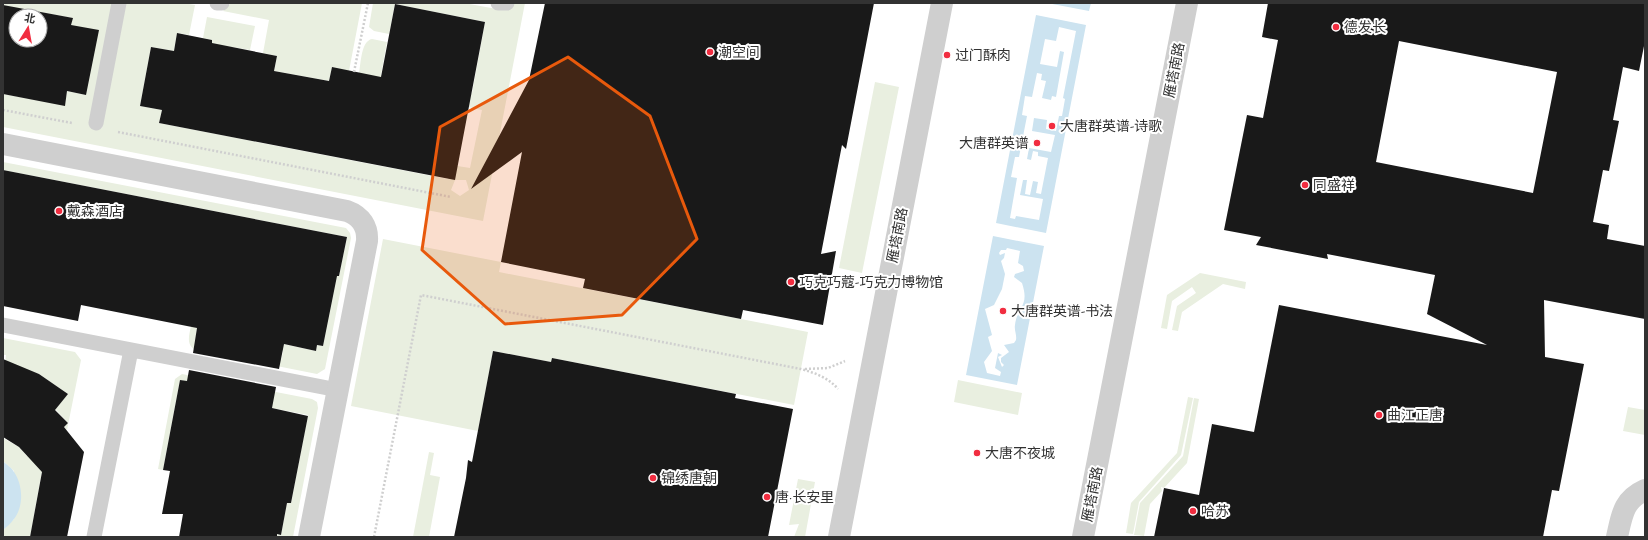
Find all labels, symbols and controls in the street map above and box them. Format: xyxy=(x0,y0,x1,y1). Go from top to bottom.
north arrow xyxy=(8,8,48,48)
text: 北 xyxy=(23,12,36,25)
place label: 德发长 xyxy=(1344,19,1386,35)
marker: 德发长 xyxy=(1331,22,1341,32)
street label: 雁塔南路 xyxy=(1162,41,1187,99)
place label: 潮空间 xyxy=(718,45,760,60)
marker: 潮空间 xyxy=(705,47,715,57)
place label: 过门酥肉 xyxy=(955,48,1011,63)
marker: 过门酥肉 xyxy=(942,50,952,60)
place label: 大唐群英谱-诗歌 xyxy=(1060,119,1162,134)
marker: 大唐群英谱-诗歌 xyxy=(1047,121,1057,131)
place label: 大唐群英谱 xyxy=(959,136,1029,151)
marker: 大唐群英谱 xyxy=(1032,138,1042,148)
place label: 同盛祥 xyxy=(1313,177,1355,193)
marker: 同盛祥 xyxy=(1300,180,1310,190)
place label: 戴森酒店 xyxy=(67,204,123,219)
marker: 戴森酒店 xyxy=(54,206,64,216)
street label: 雁塔南路 xyxy=(885,206,910,264)
place label: 巧克巧蔻-巧克力博物馆 xyxy=(799,274,943,290)
marker: 巧克巧蔻-巧克力博物馆 xyxy=(786,277,796,287)
place label: 大唐群英谱-书法 xyxy=(1011,304,1113,319)
marker: 大唐群英谱-书法 xyxy=(998,306,1008,316)
place label: 曲江正唐 xyxy=(1387,408,1443,423)
marker: 曲江正唐 xyxy=(1374,410,1384,420)
place label: 大唐不夜城 xyxy=(985,446,1055,461)
marker: 大唐不夜城 xyxy=(972,448,982,458)
street label: 雁塔南路 xyxy=(1080,465,1105,523)
place label: 锦绣唐朝 xyxy=(661,471,717,486)
marker: 锦绣唐朝 xyxy=(648,473,658,483)
place label: 唐·长安里 xyxy=(775,490,834,505)
marker: 唐·长安里 xyxy=(762,492,772,502)
place label: 哈苏 xyxy=(1201,504,1229,519)
marker: 哈苏 xyxy=(1188,506,1198,516)

